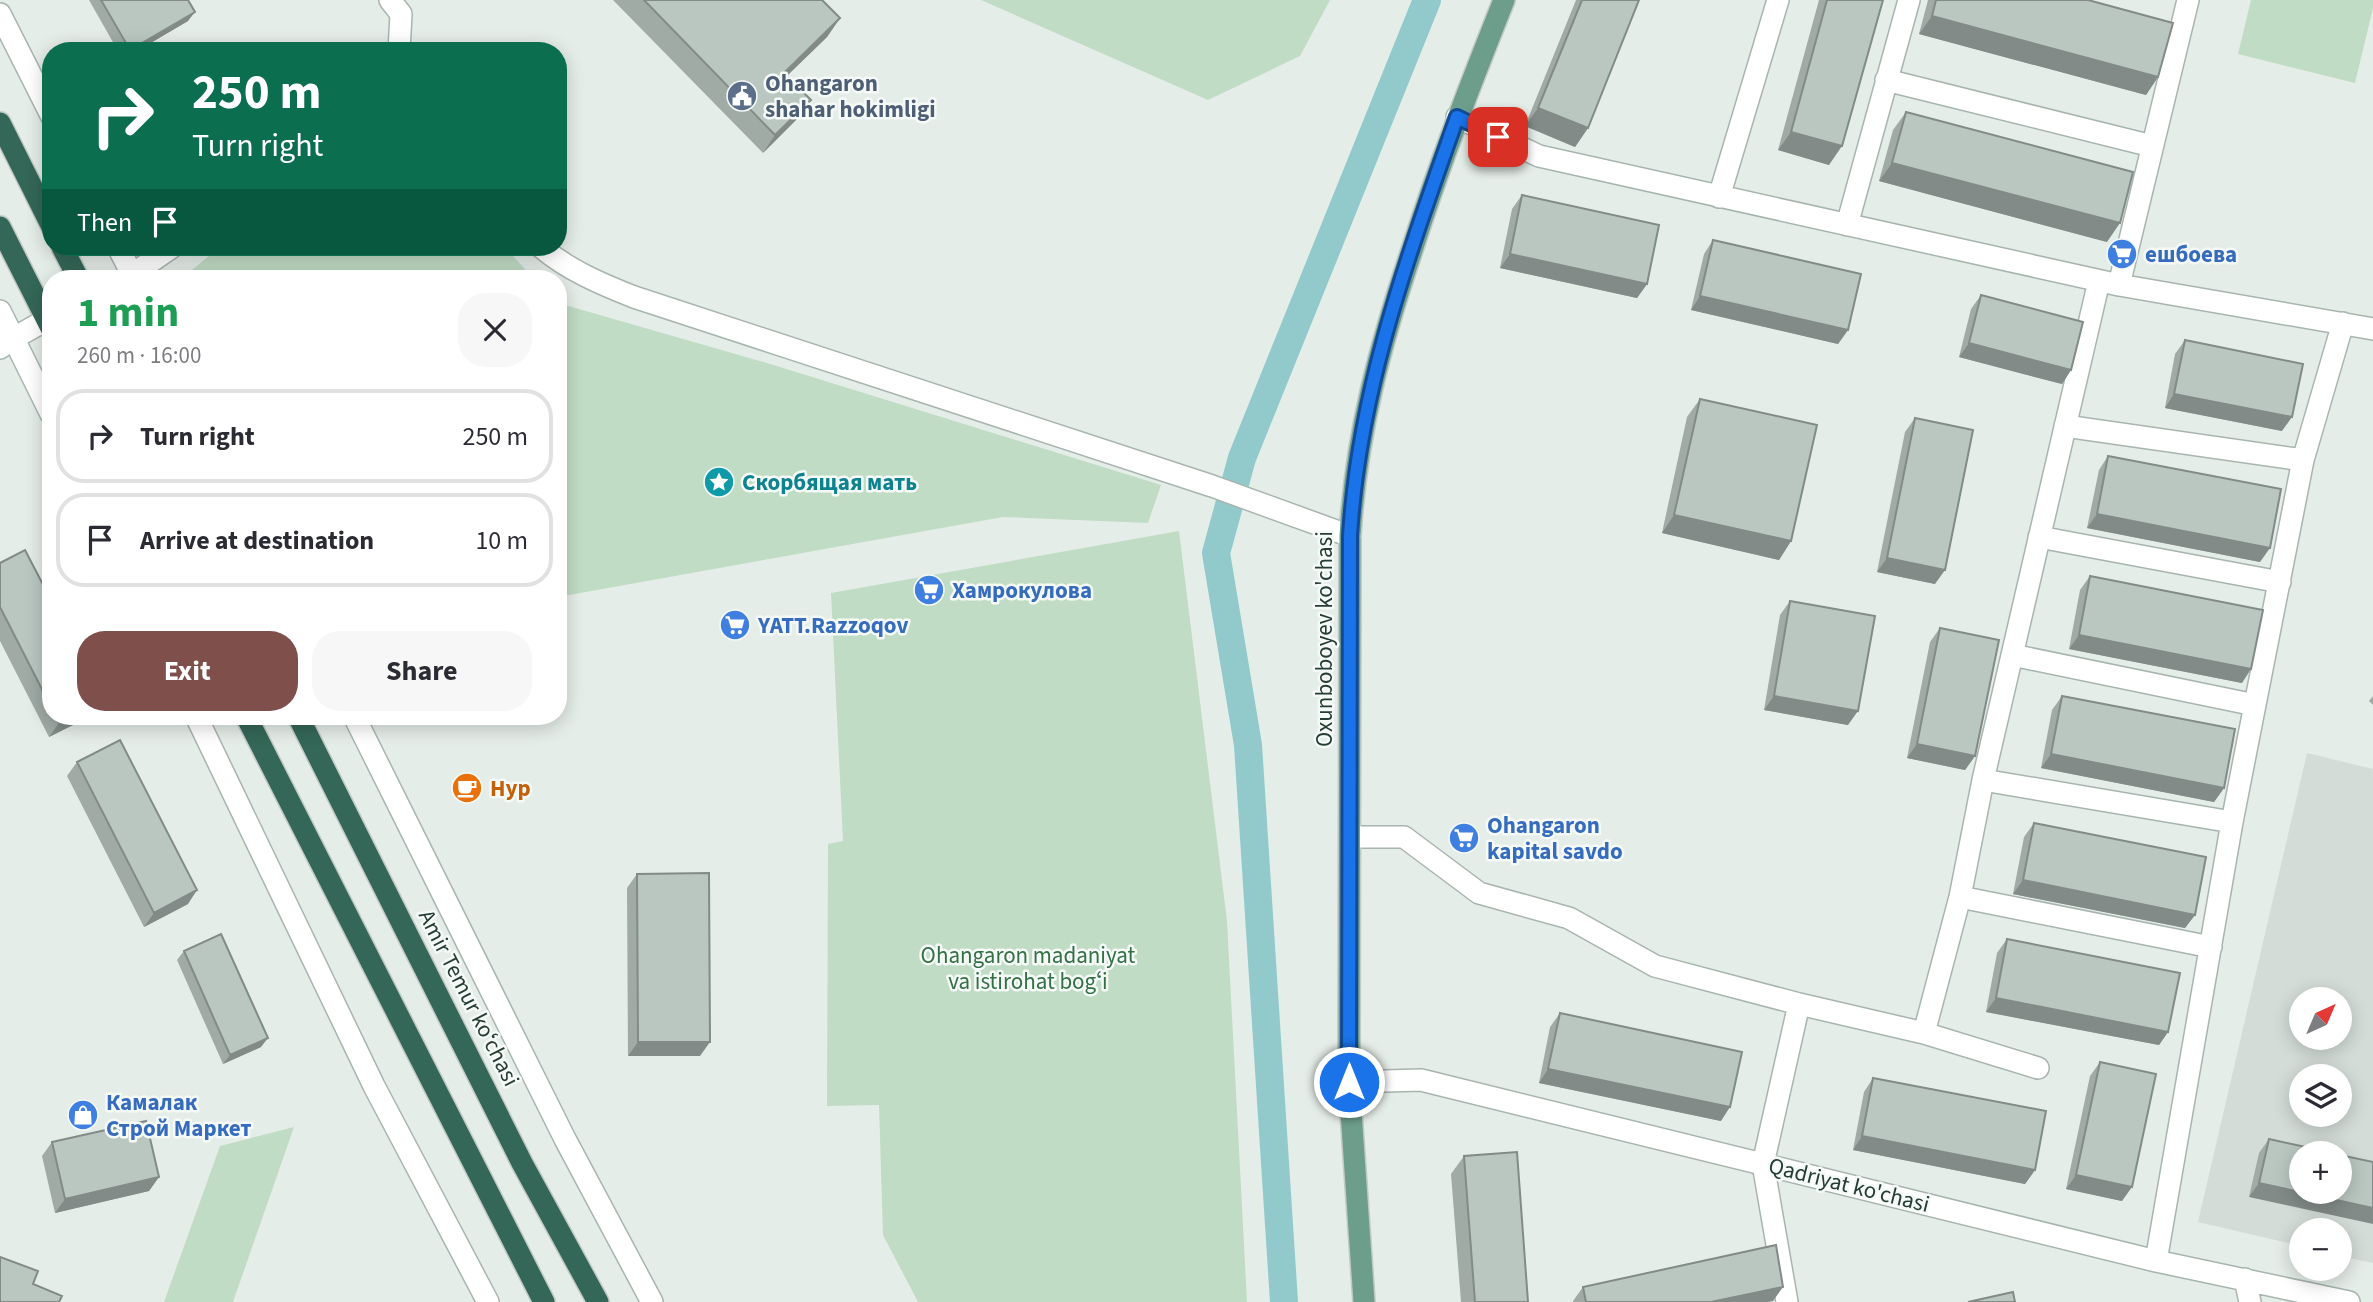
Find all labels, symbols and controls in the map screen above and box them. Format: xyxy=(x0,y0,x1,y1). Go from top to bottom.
text: 250 m xyxy=(192,58,321,128)
place label: Ohangaron shahar hokimligi xyxy=(765,67,936,126)
icon: right xyxy=(77,70,168,161)
public building icon: Ohangaron shahar hokimligi xyxy=(725,79,759,113)
pin xyxy=(1468,107,1528,167)
icon: arrive xyxy=(1479,118,1517,156)
text: Turn right xyxy=(192,123,323,169)
icon: arrive xyxy=(146,203,184,241)
text: Then xyxy=(77,204,132,241)
supermarket icon: ешбоева xyxy=(2105,237,2139,271)
place label: ешбоева xyxy=(2145,238,2237,271)
text: 1 min xyxy=(77,283,179,343)
button: close xyxy=(458,293,532,367)
text: 260 m · 16:00 xyxy=(77,339,201,372)
icon: right xyxy=(81,417,119,455)
text: Turn right xyxy=(140,418,255,455)
text: 250 m xyxy=(462,418,528,455)
place icon: Скорбящая мать xyxy=(702,465,736,499)
place label: Скорбящая мать xyxy=(742,466,917,499)
icon: arrive xyxy=(81,521,119,559)
text: Arrive at destination xyxy=(140,522,374,559)
text: 10 m xyxy=(475,522,528,559)
street label: Oxunboboyev ko'chasi xyxy=(1308,531,1341,747)
supermarket icon: Хамрокулова xyxy=(912,573,946,607)
place label: Хамрокулова xyxy=(952,574,1092,607)
supermarket icon: YATT.Razzoqov xyxy=(718,608,752,642)
place label: YATT.Razzoqov xyxy=(757,609,908,642)
button: Exit xyxy=(77,631,298,711)
button: Share xyxy=(312,631,532,711)
cafe icon: Нур xyxy=(450,771,484,805)
place label: Нур xyxy=(490,772,531,805)
place label: Ohangaron kapital savdo xyxy=(1487,809,1623,868)
supermarket icon: Ohangaron kapital savdo xyxy=(1447,821,1481,855)
street label: Amir Temur koʻchasi xyxy=(410,904,528,1092)
park label: Ohangaron madaniyat va istirohat bogʻi xyxy=(921,939,1136,998)
north arrow xyxy=(2289,987,2352,1050)
map controls xyxy=(2289,987,2352,1281)
position arrow xyxy=(1312,1045,1386,1119)
button: layers xyxy=(2289,1064,2352,1127)
place label: Камалак Строй Маркет xyxy=(106,1086,252,1145)
shop icon: Камалак Строй Маркет xyxy=(66,1098,100,1132)
button: + xyxy=(2289,1141,2352,1204)
street label: Qadriyat ko'chasi xyxy=(1765,1149,1933,1221)
button: − xyxy=(2289,1218,2352,1281)

